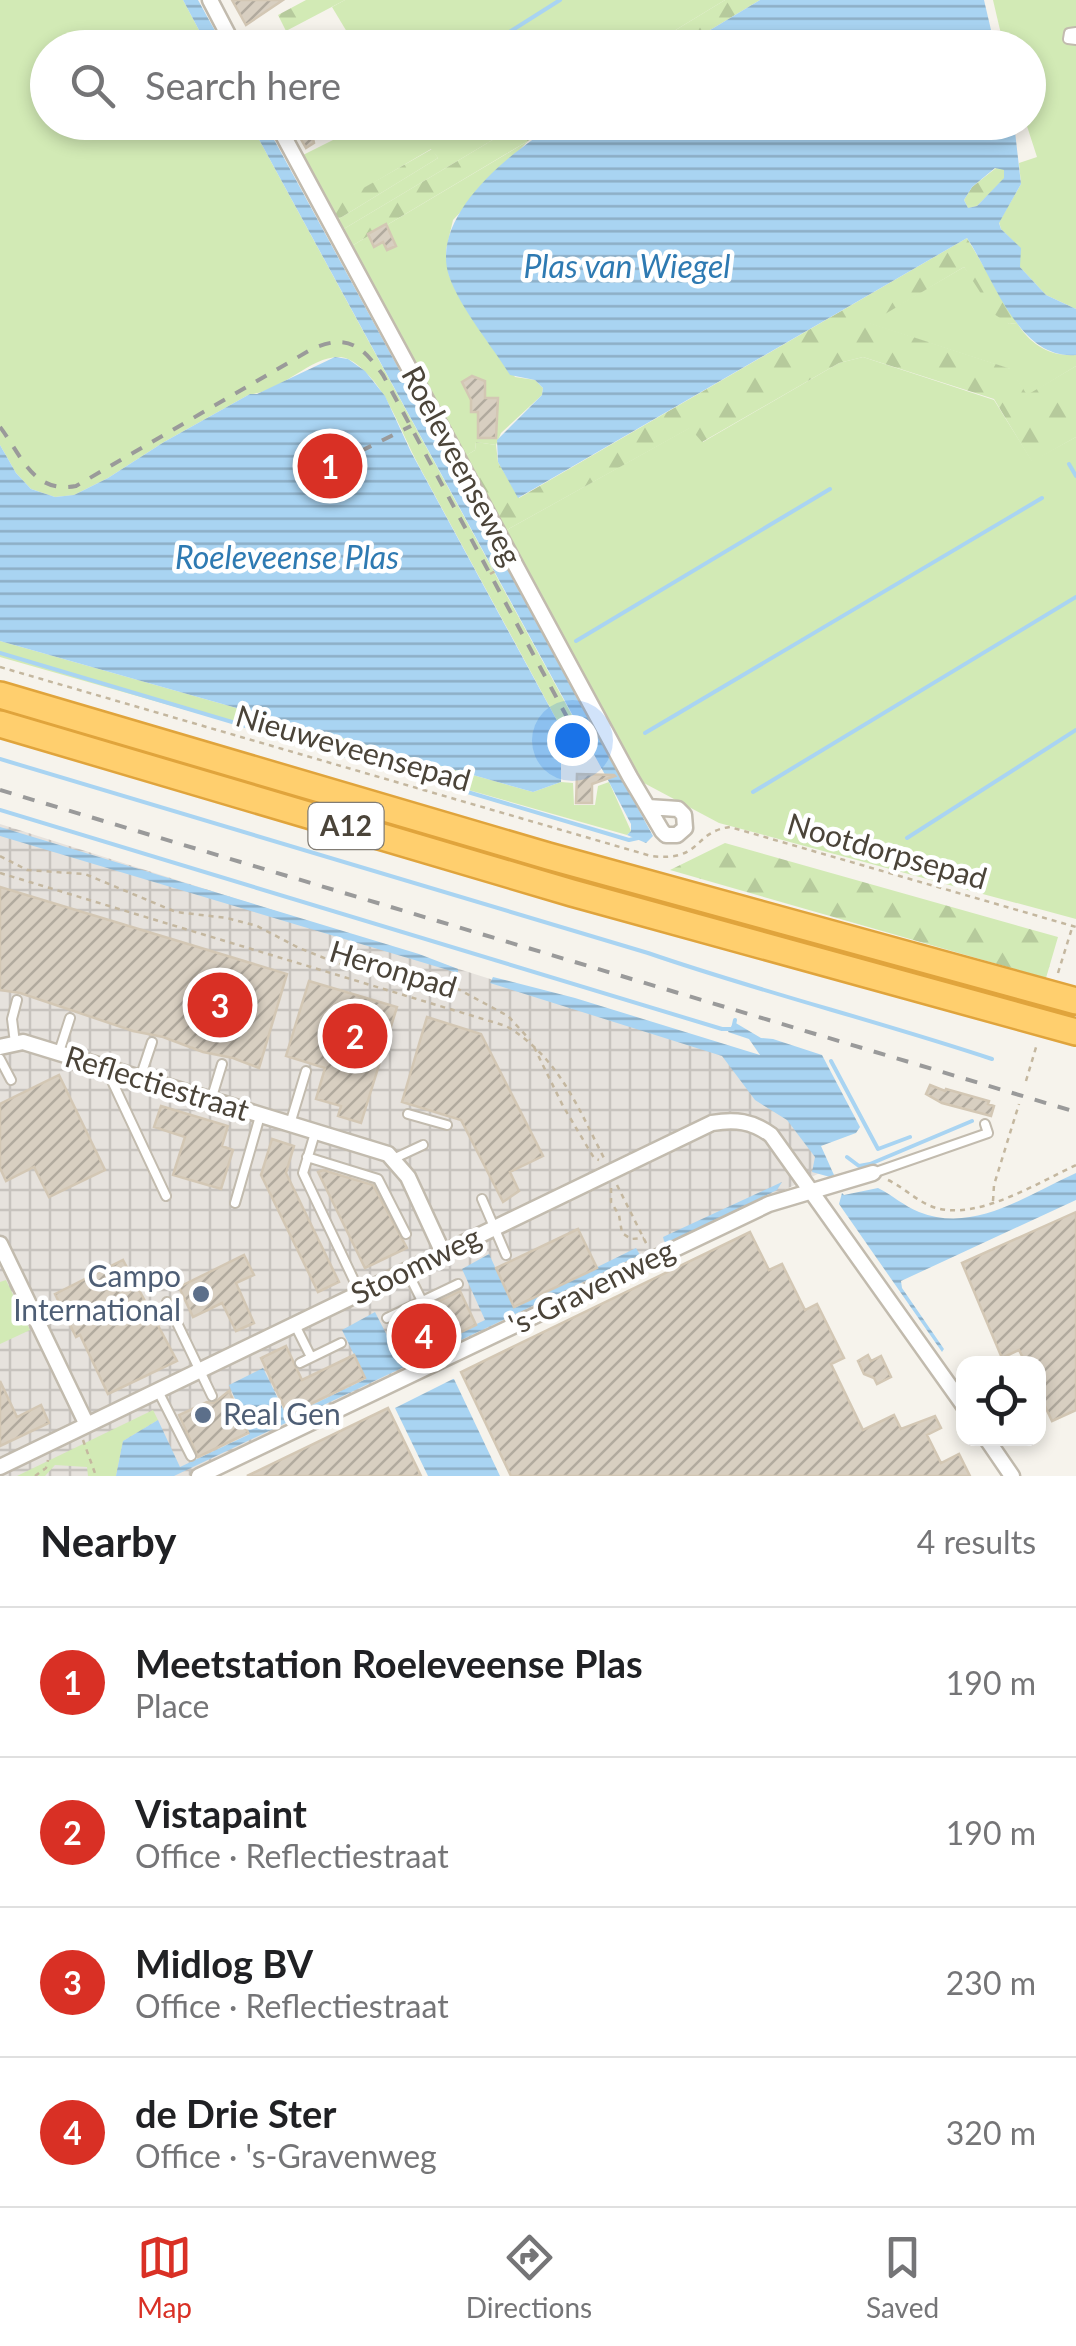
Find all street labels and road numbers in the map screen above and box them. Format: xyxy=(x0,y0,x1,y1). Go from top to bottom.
street label: Roeleveenseweg xyxy=(395,359,530,571)
street label: Nieuweveensepad xyxy=(232,696,475,798)
road number: A12 xyxy=(308,803,384,849)
street label: Nootdorpsepad xyxy=(784,804,991,896)
street label: Heronpad xyxy=(326,932,461,1004)
street label: Reflectiestraat xyxy=(61,1037,254,1127)
street label: Stoomweg xyxy=(344,1217,486,1311)
street label: 's-Gravenweg xyxy=(503,1231,680,1342)

